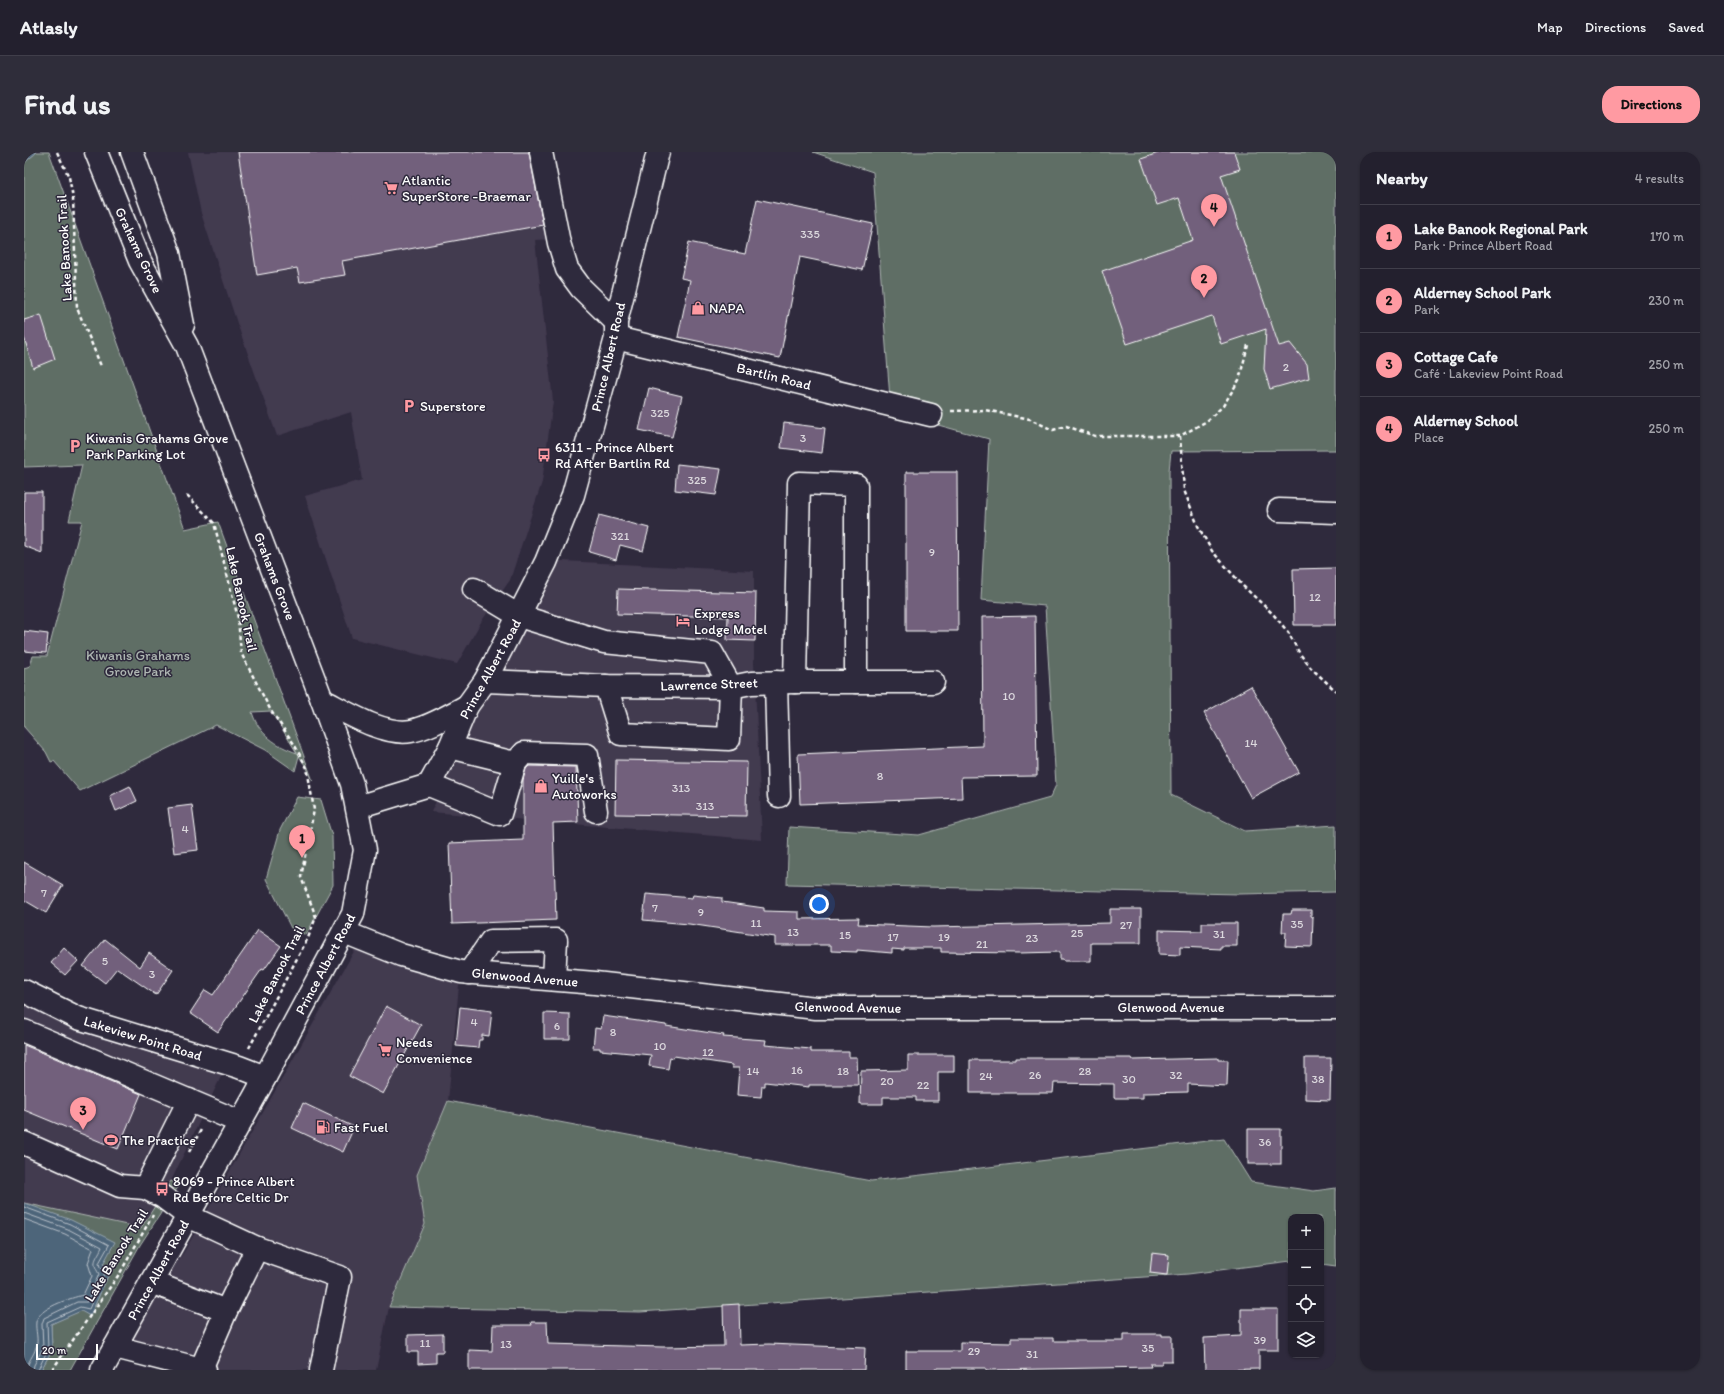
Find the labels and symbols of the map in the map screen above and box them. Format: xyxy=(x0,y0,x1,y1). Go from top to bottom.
place label: Atlantic SuperStore -Braemar xyxy=(402,172,531,205)
supermarket icon: Atlantic SuperStore -Braemar xyxy=(383,180,399,196)
street label: Lake Banook Trail xyxy=(53,194,76,302)
pin: 4 xyxy=(1201,194,1227,227)
street label: Grahams Grove xyxy=(111,205,166,296)
house number: 335 xyxy=(800,227,820,241)
pin: 2 xyxy=(1191,265,1217,298)
street label: Prince Albert Road xyxy=(588,300,629,413)
shop icon: NAPA xyxy=(690,300,706,316)
place label: NAPA xyxy=(709,300,744,317)
street label: Bartlin Road xyxy=(735,359,813,394)
house number: 2 xyxy=(1283,360,1290,374)
parking icon: Superstore xyxy=(401,398,417,414)
place label: Superstore xyxy=(420,398,486,415)
house number: 325 xyxy=(650,406,670,420)
place label: Kiwanis Grahams Grove Park Parking Lot xyxy=(86,430,229,463)
house number: 3 xyxy=(800,431,807,445)
parking icon: Kiwanis Grahams Grove Park Parking Lot xyxy=(67,438,83,454)
place label: 6311 - Prince Albert Rd After Bartlin Rd xyxy=(555,439,674,472)
bus stop icon: 6311 - Prince Albert Rd After Bartlin Rd xyxy=(536,447,552,463)
house number: 325 xyxy=(687,473,707,487)
house number: 321 xyxy=(611,529,630,543)
street label: Grahams Grove xyxy=(250,530,299,623)
street label: Lake Banook Trail xyxy=(222,545,261,653)
house number: 9 xyxy=(929,545,935,559)
house number: 12 xyxy=(1309,590,1322,604)
place label: Express Lodge Motel xyxy=(694,605,767,638)
hotel icon: Express Lodge Motel xyxy=(675,613,691,629)
street label: Prince Albert Road xyxy=(456,616,525,722)
park label: Kiwanis Grahams Grove Park xyxy=(86,647,190,680)
street label: Lawrence Street xyxy=(660,674,758,695)
house number: 10 xyxy=(1003,689,1015,703)
house number: 14 xyxy=(1245,736,1257,750)
house number: 8 xyxy=(877,769,884,783)
place label: Yuille's Autoworks xyxy=(552,770,617,803)
shop icon: Yuille's Autoworks xyxy=(533,778,549,794)
house number: 313 xyxy=(672,781,691,795)
house number: 313 xyxy=(696,799,715,813)
house number: 4 xyxy=(181,822,189,836)
pin: 1 xyxy=(289,825,315,858)
house number: 7 xyxy=(41,886,47,900)
your location xyxy=(809,894,829,914)
house number: 7 xyxy=(652,901,658,915)
house number: 9 xyxy=(698,905,704,919)
street label: Prince Albert Road xyxy=(292,910,359,1018)
house number: 11 xyxy=(750,916,762,930)
house number: 35 xyxy=(1291,917,1303,931)
house number: 27 xyxy=(1120,918,1132,932)
street label: Lake Banook Trail xyxy=(245,923,308,1026)
house number: 13 xyxy=(787,925,800,939)
house number: 25 xyxy=(1071,926,1083,940)
house number: 31 xyxy=(1213,927,1225,941)
house number: 15 xyxy=(839,928,851,942)
house number: 17 xyxy=(887,930,899,944)
house number: 19 xyxy=(938,930,950,944)
house number: 23 xyxy=(1026,931,1039,945)
house number: 21 xyxy=(976,937,988,951)
house number: 5 xyxy=(102,954,108,968)
street label: Glenwood Avenue xyxy=(471,964,579,991)
house number: 3 xyxy=(149,967,156,981)
street label: Glenwood Avenue xyxy=(794,998,902,1017)
street label: Glenwood Avenue xyxy=(1118,999,1225,1016)
street label: Lakeview Point Road xyxy=(82,1012,204,1065)
house number: 4 xyxy=(470,1015,478,1029)
house number: 6 xyxy=(554,1019,560,1033)
house number: 8 xyxy=(610,1025,617,1039)
place label: Needs Convenience xyxy=(396,1034,473,1067)
house number: 10 xyxy=(654,1039,666,1053)
supermarket icon: Needs Convenience xyxy=(377,1042,393,1058)
house number: 12 xyxy=(702,1045,715,1059)
house number: 16 xyxy=(791,1063,803,1077)
house number: 14 xyxy=(747,1064,759,1078)
house number: 18 xyxy=(837,1064,849,1078)
house number: 28 xyxy=(1079,1064,1092,1078)
house number: 26 xyxy=(1029,1068,1041,1082)
house number: 32 xyxy=(1170,1068,1183,1082)
house number: 24 xyxy=(979,1069,993,1083)
house number: 30 xyxy=(1122,1072,1136,1086)
house number: 38 xyxy=(1311,1072,1325,1086)
house number: 20 xyxy=(880,1074,894,1088)
house number: 22 xyxy=(917,1078,930,1092)
pin: 3 xyxy=(70,1097,96,1130)
fuel station icon: Fast Fuel xyxy=(315,1119,331,1135)
place label: Fast Fuel xyxy=(334,1119,388,1136)
sports icon: The Practice xyxy=(103,1132,119,1148)
place label: The Practice xyxy=(122,1132,196,1149)
house number: 36 xyxy=(1259,1135,1271,1149)
place label: 8069 - Prince Albert Rd Before Celtic Dr xyxy=(173,1173,295,1206)
bus stop icon: 8069 - Prince Albert Rd Before Celtic Dr xyxy=(154,1181,170,1197)
street label: Lake Banook Trail xyxy=(81,1205,152,1305)
street label: Prince Albert Road xyxy=(124,1217,193,1323)
house number: 39 xyxy=(1254,1333,1266,1347)
house number: 11 xyxy=(419,1336,431,1350)
house number: 13 xyxy=(500,1337,513,1351)
house number: 35 xyxy=(1142,1341,1154,1355)
scale bar xyxy=(36,1342,98,1361)
house number: 29 xyxy=(968,1344,980,1358)
house number: 31 xyxy=(1026,1347,1038,1361)

